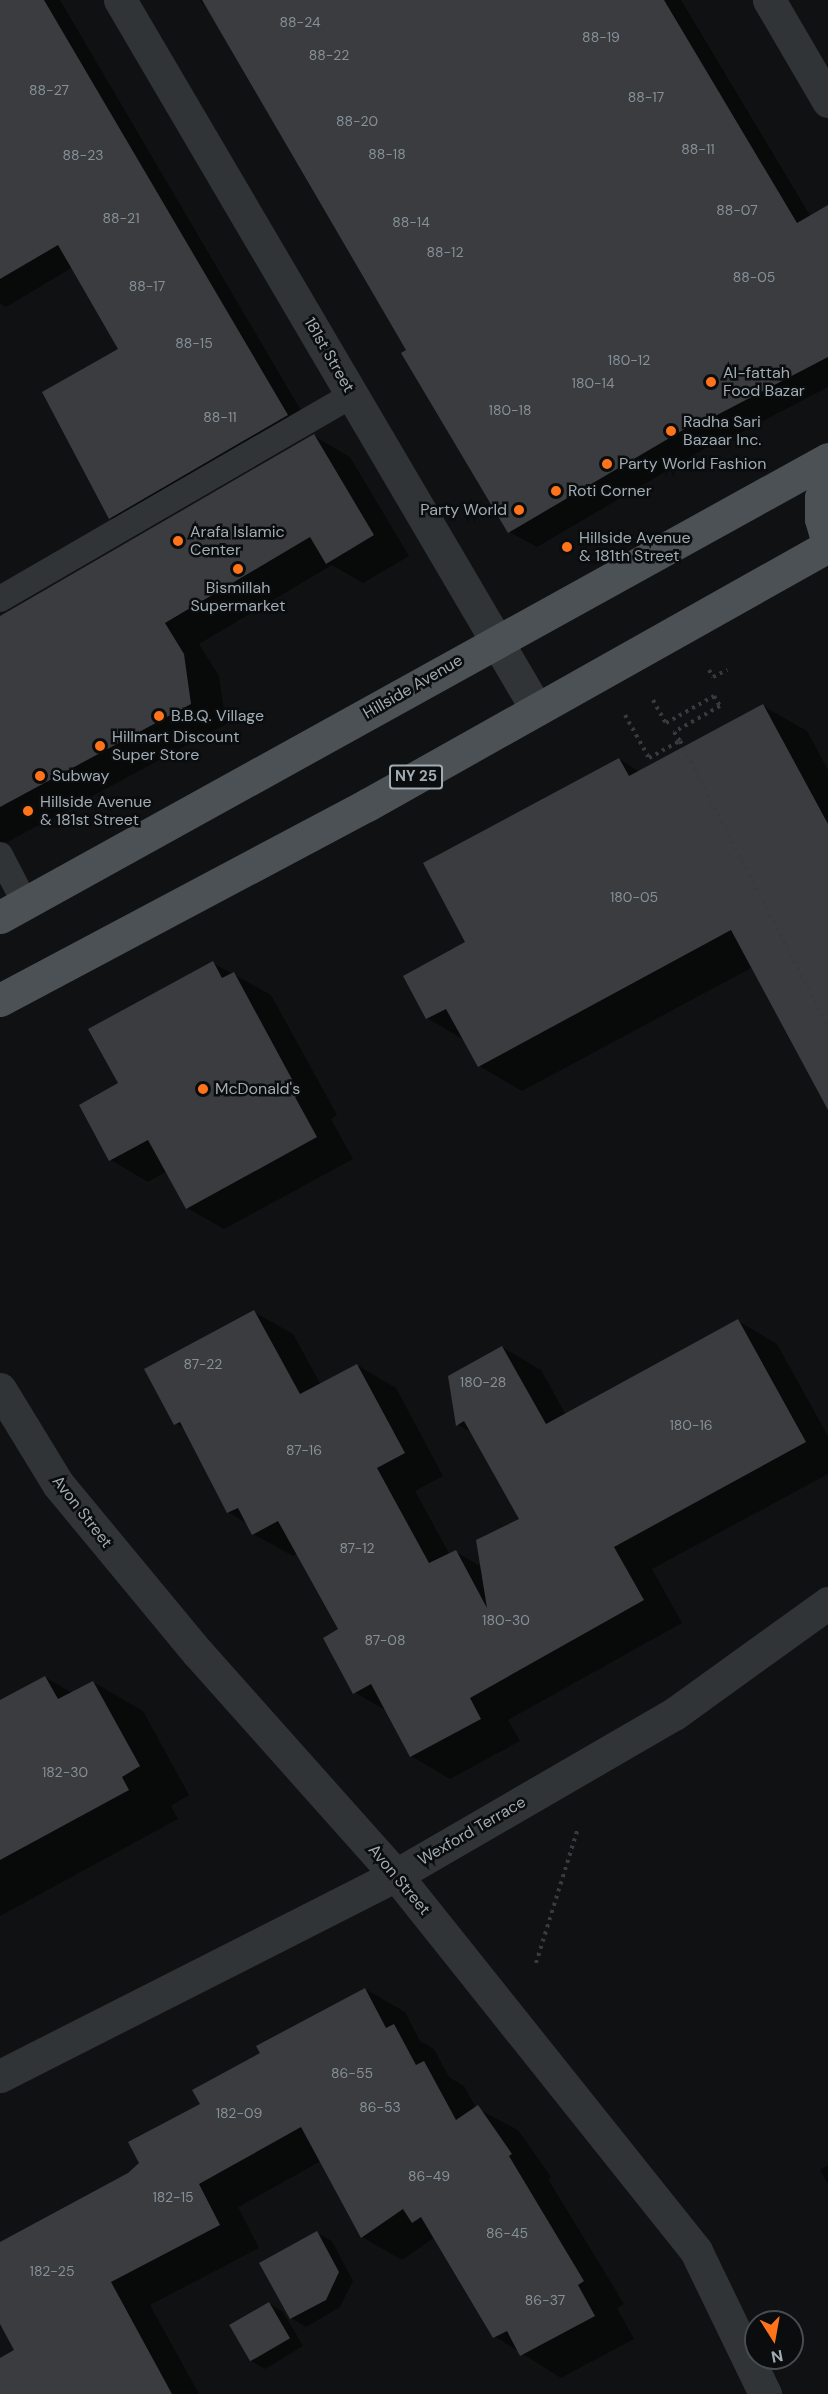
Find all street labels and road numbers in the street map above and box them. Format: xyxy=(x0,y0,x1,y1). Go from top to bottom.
street label: 181st Street xyxy=(300,314,358,396)
street label: Hillside Avenue xyxy=(360,651,466,723)
road number: NY 25 xyxy=(389,765,443,789)
street label: Avon Street xyxy=(48,1472,116,1552)
street label: Wexford Terrace xyxy=(415,1792,529,1870)
street label: Avon Street xyxy=(364,1841,434,1919)

